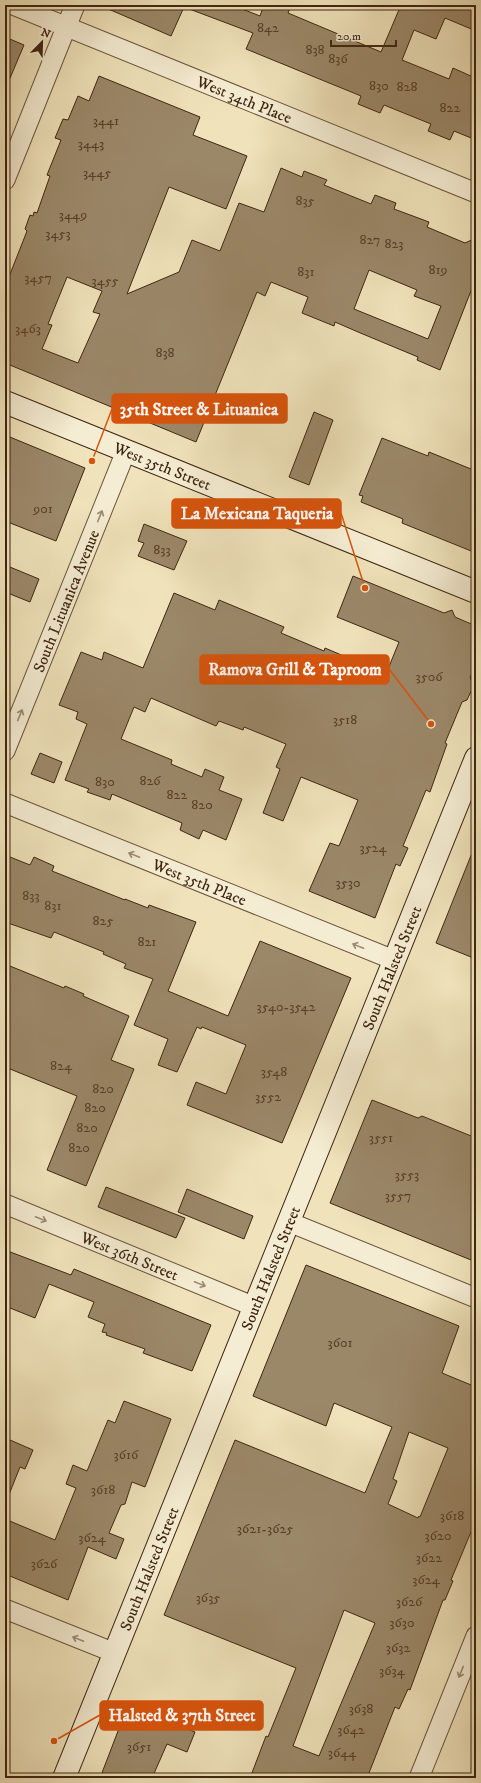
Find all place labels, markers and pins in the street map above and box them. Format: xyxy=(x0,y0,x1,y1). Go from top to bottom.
callout: 35th Street & Lituanica xyxy=(112,394,287,423)
callout: La Mexicana Taqueria xyxy=(172,499,341,528)
callout: Ramova Grill & Taproom xyxy=(200,655,389,684)
callout: Halsted & 37th Street xyxy=(100,1701,263,1730)

